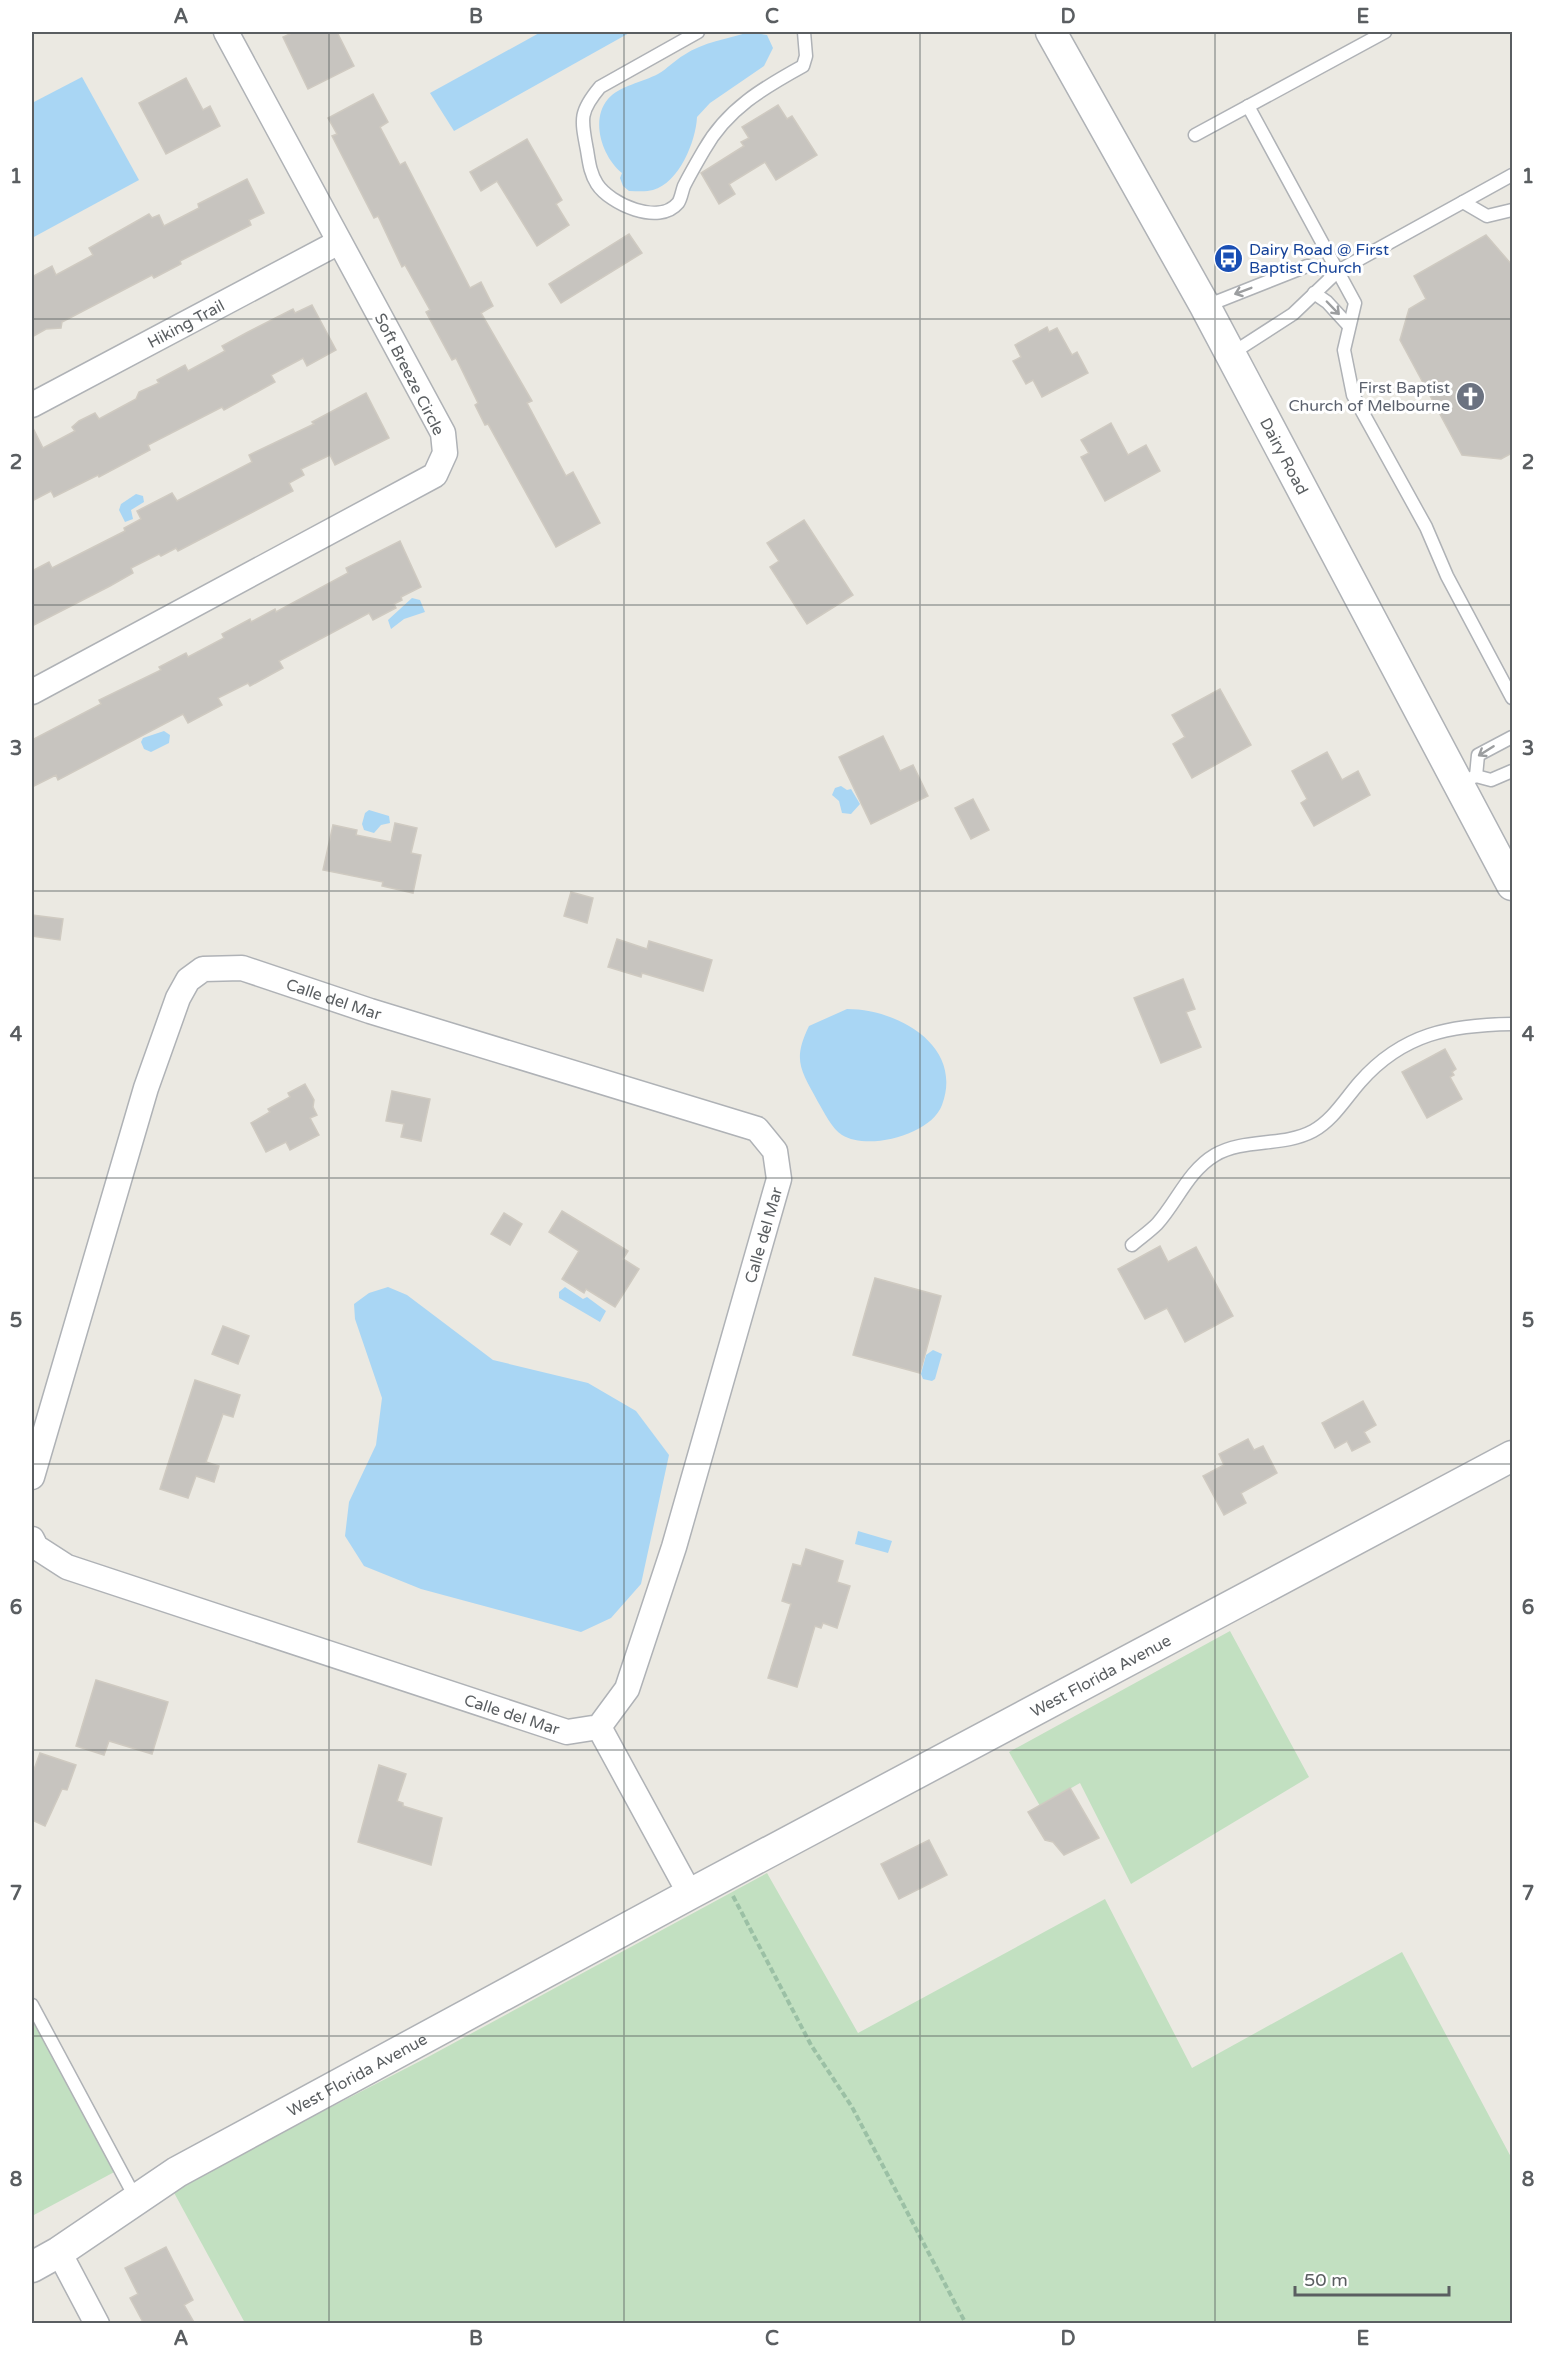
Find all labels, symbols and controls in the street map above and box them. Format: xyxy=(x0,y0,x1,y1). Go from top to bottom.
text: A xyxy=(174,5,189,29)
text: B xyxy=(469,5,483,29)
text: C xyxy=(765,5,779,29)
text: D xyxy=(1060,5,1076,29)
text: E xyxy=(1357,5,1370,29)
text: 1 xyxy=(10,165,22,189)
text: 1 xyxy=(1522,165,1534,189)
place label: Dairy Road @ First Baptist Church xyxy=(1249,240,1389,278)
bus stop icon: Dairy Road @ First Baptist Church xyxy=(1212,242,1244,274)
one-way arrow xyxy=(1234,286,1253,297)
street label: Hiking Trail xyxy=(144,296,228,353)
one-way arrow xyxy=(1326,301,1340,316)
street label: Soft Breeze Circle xyxy=(370,310,449,439)
place label: First Baptist Church of Melbourne xyxy=(1288,378,1450,416)
church icon: First Baptist Church of Melbourne xyxy=(1455,380,1487,412)
street label: Dairy Road xyxy=(1255,415,1312,498)
text: 2 xyxy=(10,451,22,475)
text: 2 xyxy=(1522,451,1534,475)
text: 3 xyxy=(10,737,22,761)
text: 3 xyxy=(1522,737,1534,761)
one-way arrow xyxy=(1478,745,1495,758)
street label: Calle del Mar xyxy=(283,975,384,1025)
text: 4 xyxy=(10,1023,23,1047)
text: 4 xyxy=(1522,1023,1535,1047)
street label: Calle del Mar xyxy=(741,1184,787,1286)
text: 5 xyxy=(10,1309,22,1333)
text: 5 xyxy=(1522,1309,1534,1333)
text: 6 xyxy=(10,1596,22,1620)
text: 6 xyxy=(1522,1596,1534,1620)
street label: West Florida Avenue xyxy=(1027,1631,1175,1722)
street label: Calle del Mar xyxy=(461,1690,563,1740)
text: 7 xyxy=(10,1882,22,1906)
text: 7 xyxy=(1522,1882,1534,1906)
street label: West Florida Avenue xyxy=(284,2029,431,2121)
text: 8 xyxy=(10,2168,22,2192)
text: 8 xyxy=(1522,2168,1534,2192)
scale bar xyxy=(1295,2259,1450,2297)
text: 50 m xyxy=(1304,2269,1348,2291)
text: A xyxy=(174,2327,189,2351)
text: B xyxy=(469,2327,483,2351)
text: C xyxy=(765,2327,779,2351)
text: D xyxy=(1060,2327,1076,2351)
text: E xyxy=(1357,2327,1370,2351)

